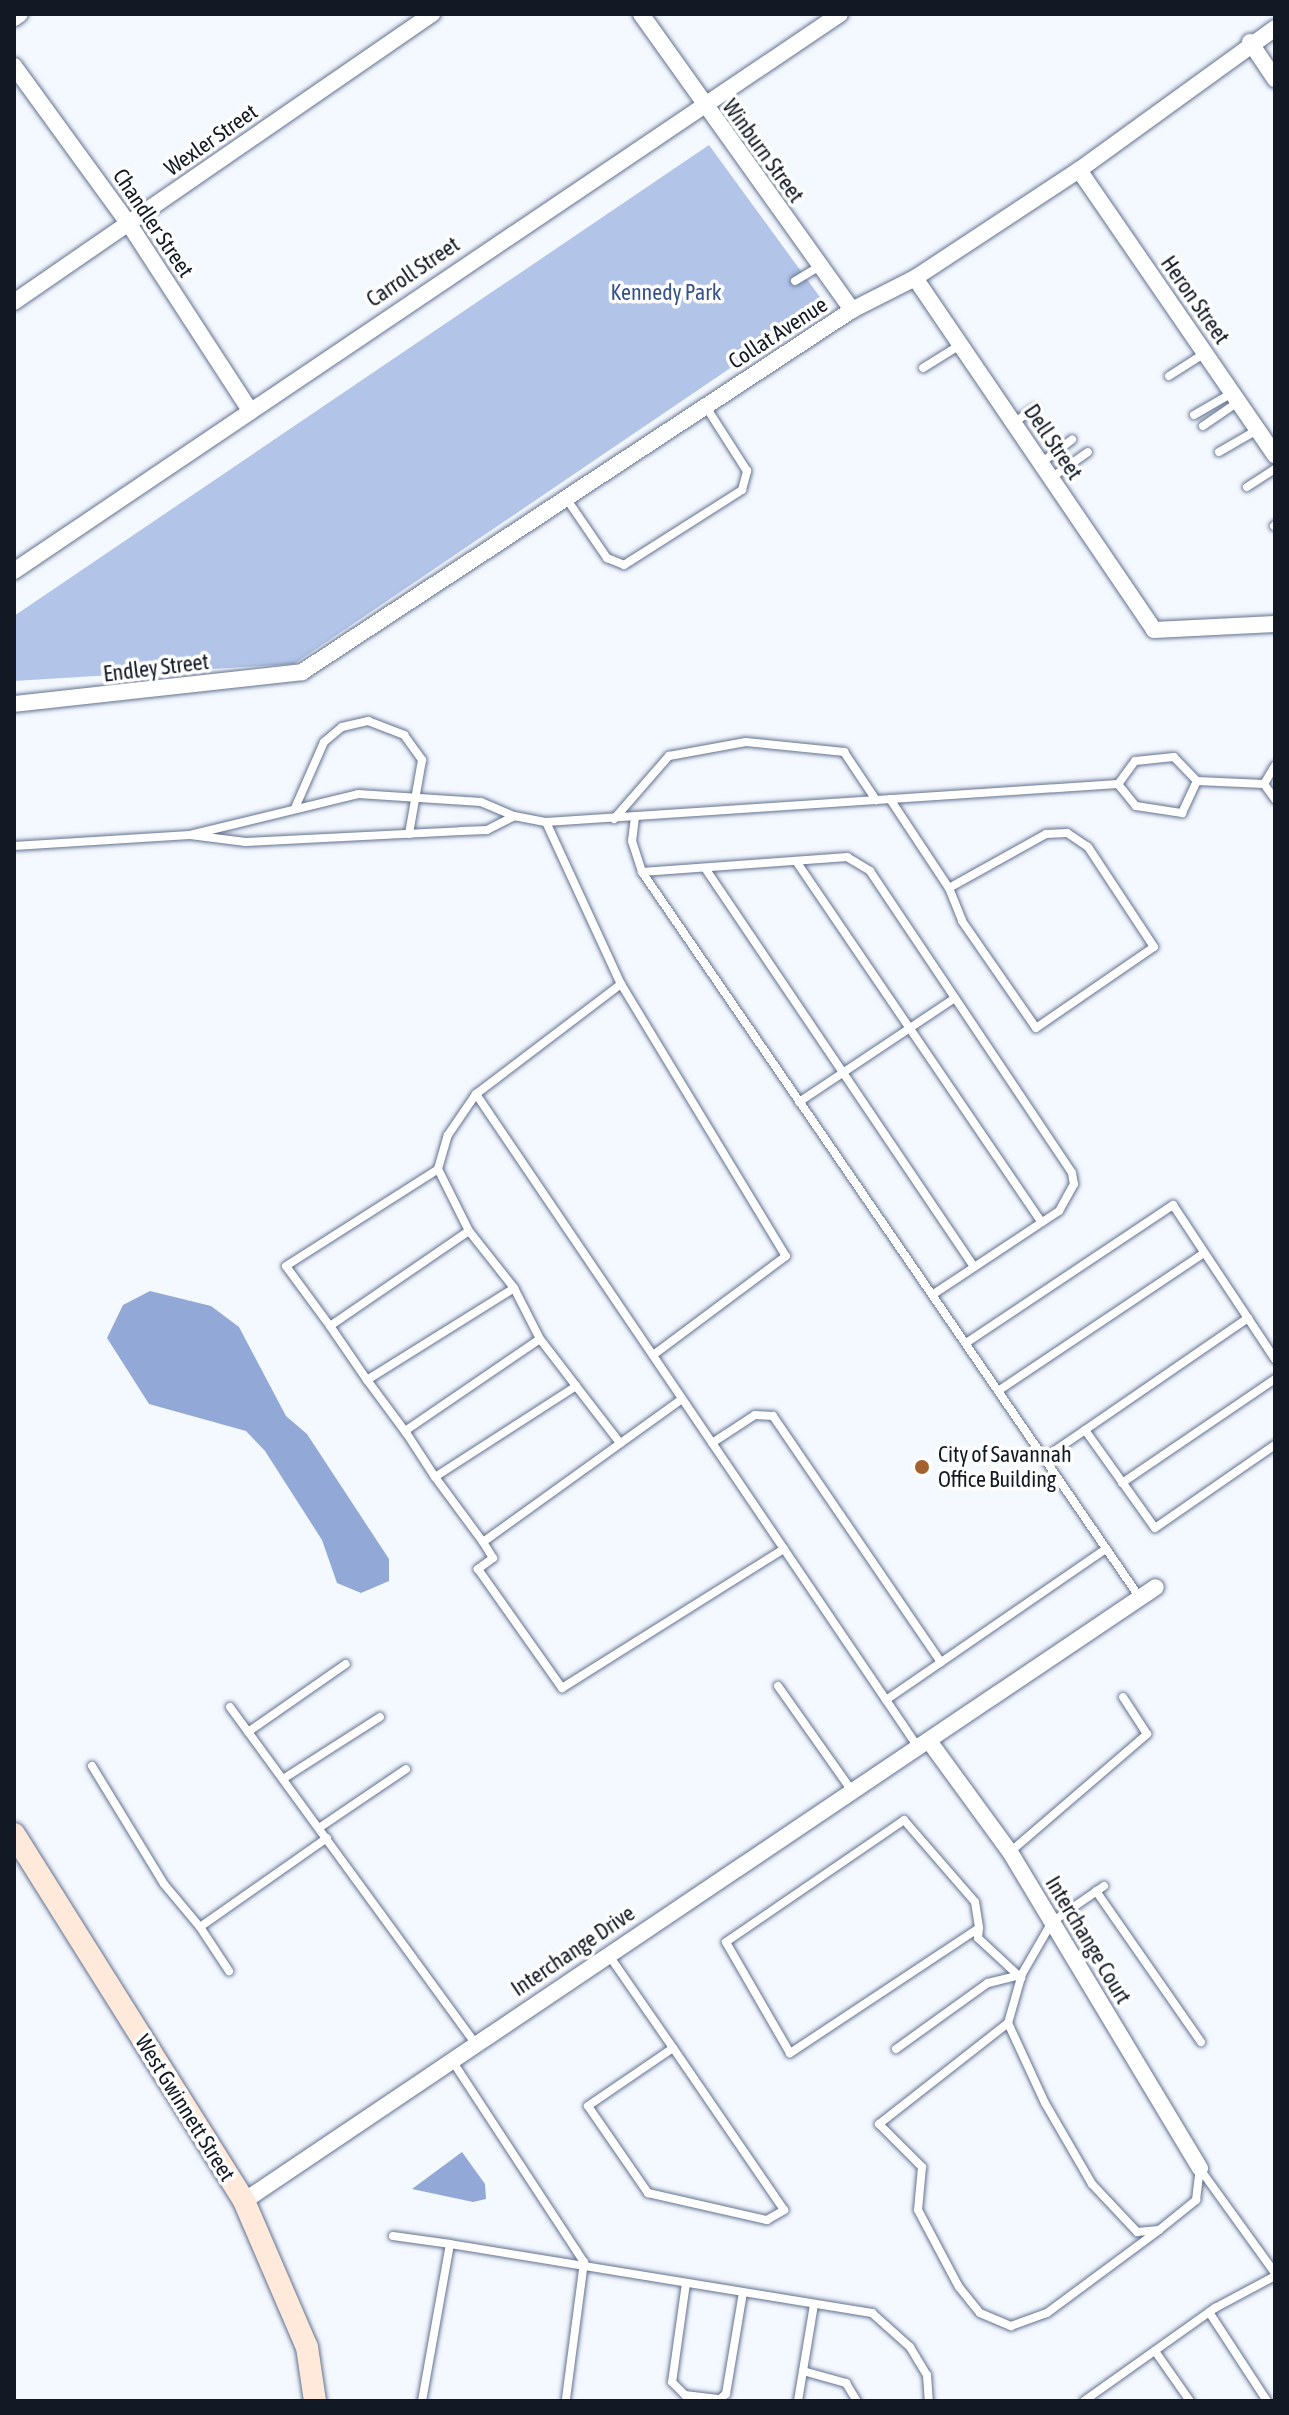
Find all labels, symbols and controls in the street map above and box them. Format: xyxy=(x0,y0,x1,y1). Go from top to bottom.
street label: Winburn Street xyxy=(717,94,809,208)
street label: Wexler Street xyxy=(159,98,263,182)
street label: Chandler Street xyxy=(107,164,199,282)
street label: Carroll Street xyxy=(362,231,464,313)
street label: Heron Street xyxy=(1155,251,1235,349)
park label: Kennedy Park xyxy=(611,280,721,306)
street label: Collat Avenue xyxy=(724,291,832,375)
street label: Dell Street xyxy=(1018,399,1088,485)
street label: Endley Street xyxy=(102,648,210,688)
place label: City of Savannah Office Building xyxy=(938,1441,1072,1492)
marker: City of Savannah Office Building xyxy=(913,1458,931,1476)
street label: Interchange Court xyxy=(1040,1871,1136,2009)
street label: Interchange Drive xyxy=(506,1900,640,2002)
street label: West Gwinnett Street xyxy=(129,2030,241,2186)

